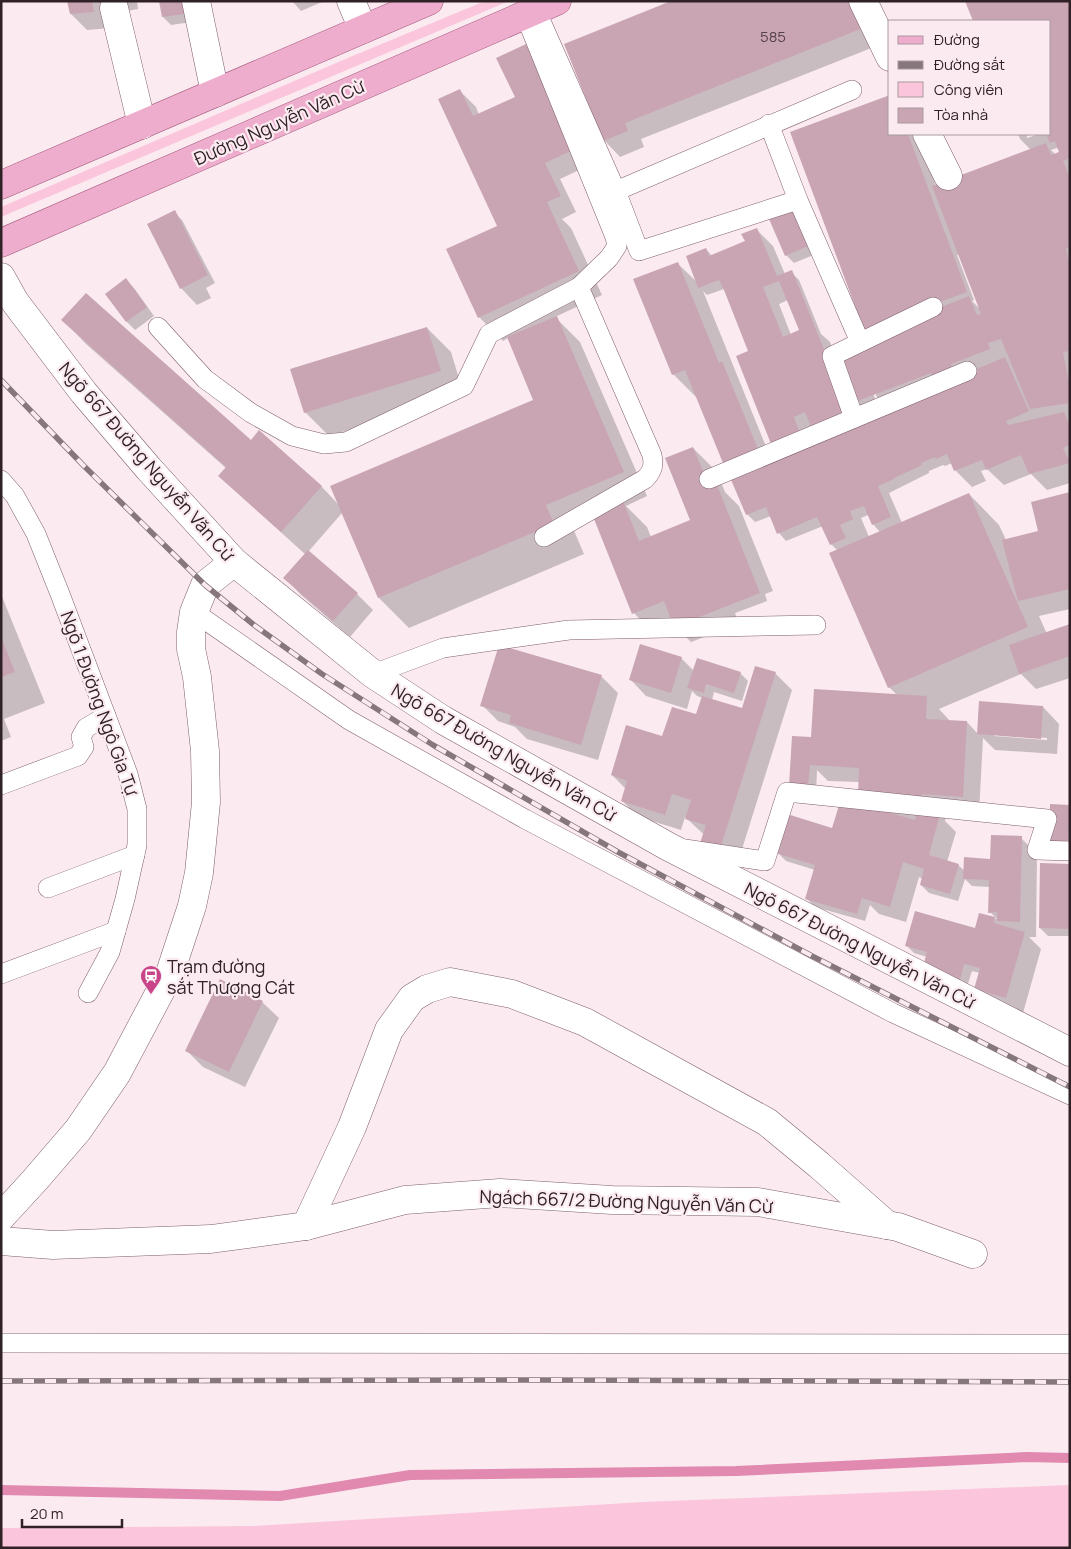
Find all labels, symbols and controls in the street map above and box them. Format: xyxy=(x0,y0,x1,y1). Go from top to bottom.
legend xyxy=(888,20,1051,135)
house number: 585 xyxy=(760,26,786,47)
text: Đường xyxy=(934,29,980,50)
text: Đường sắt xyxy=(934,54,1005,75)
street label: Đường Nguyễn Văn Cừ xyxy=(190,73,369,170)
text: Công viên xyxy=(934,79,1003,100)
text: Tòa nhà xyxy=(934,104,988,125)
street label: Ngõ 667 Đường Nguyễn Văn Cừ xyxy=(54,357,241,566)
street label: Ngõ 1 Đường Ngô Gia Tự xyxy=(55,607,145,800)
street label: Ngõ 667 Đường Nguyễn Văn Cừ xyxy=(387,678,622,827)
street label: Ngõ 667 Đường Nguyễn Văn Cừ xyxy=(740,876,981,1014)
place label: Trạm đường sắt Thượng Cát xyxy=(167,954,295,999)
station icon: Trạm đường sắt Thượng Cát xyxy=(139,964,163,995)
street label: Ngách 667/2 Đường Nguyễn Văn Cừ xyxy=(479,1184,774,1218)
scale bar xyxy=(22,1496,122,1528)
text: 20 m xyxy=(30,1503,63,1524)

